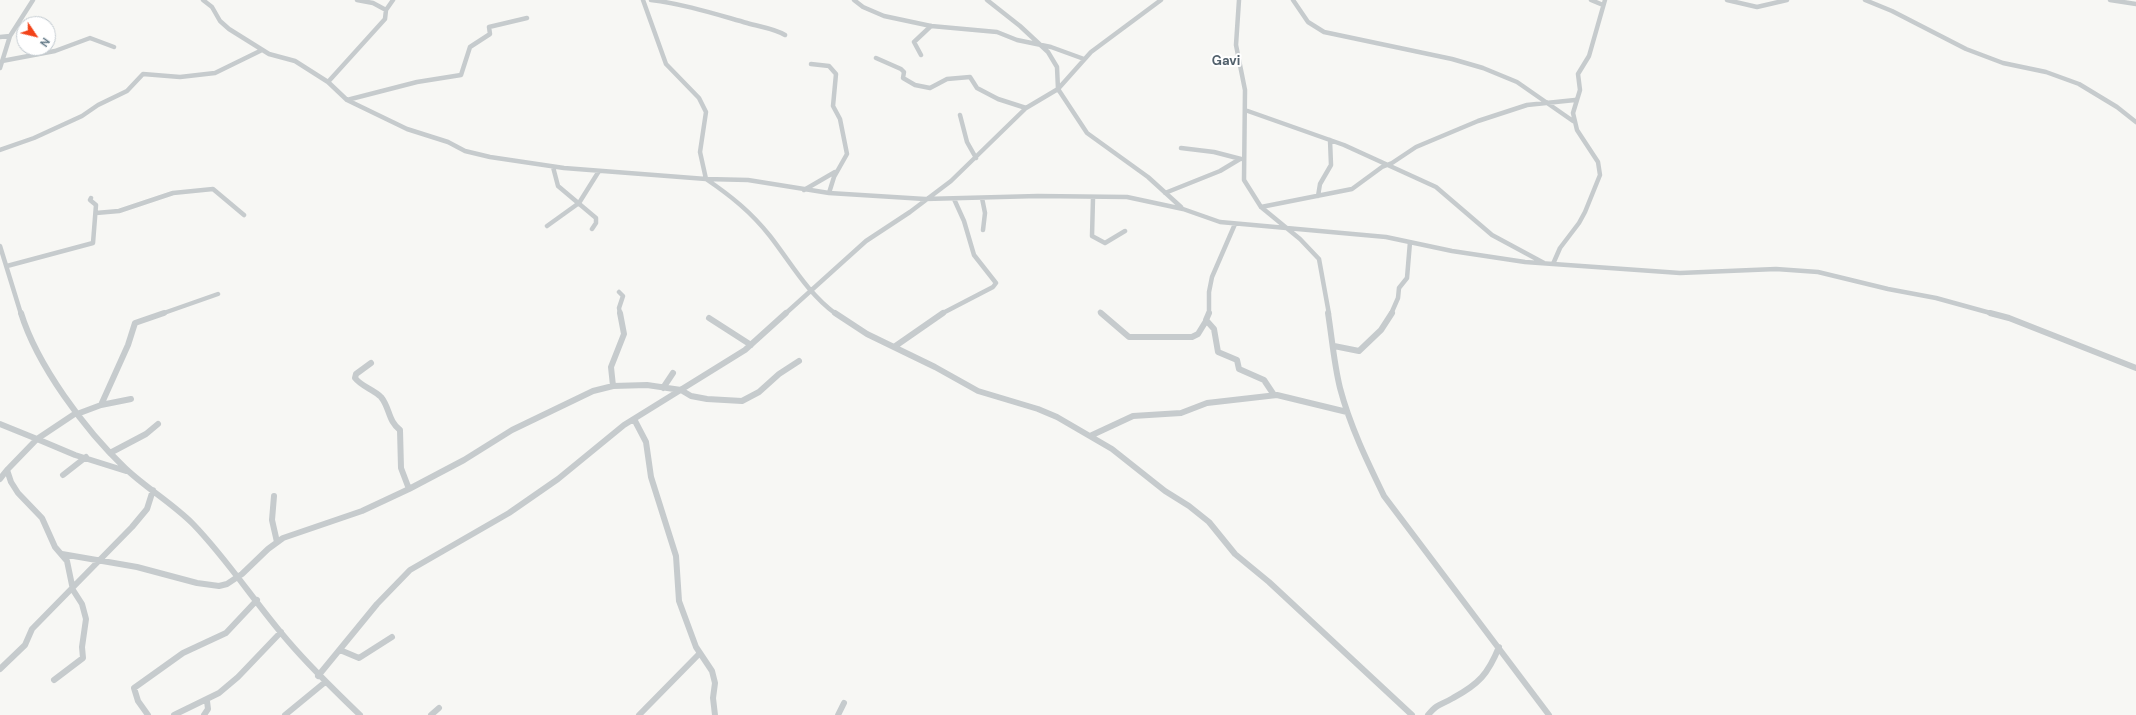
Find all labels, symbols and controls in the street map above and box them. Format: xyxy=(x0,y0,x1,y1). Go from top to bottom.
north arrow xyxy=(16,16,56,56)
text: N xyxy=(37,35,53,50)
district label: Gavi xyxy=(1212,54,1240,70)

